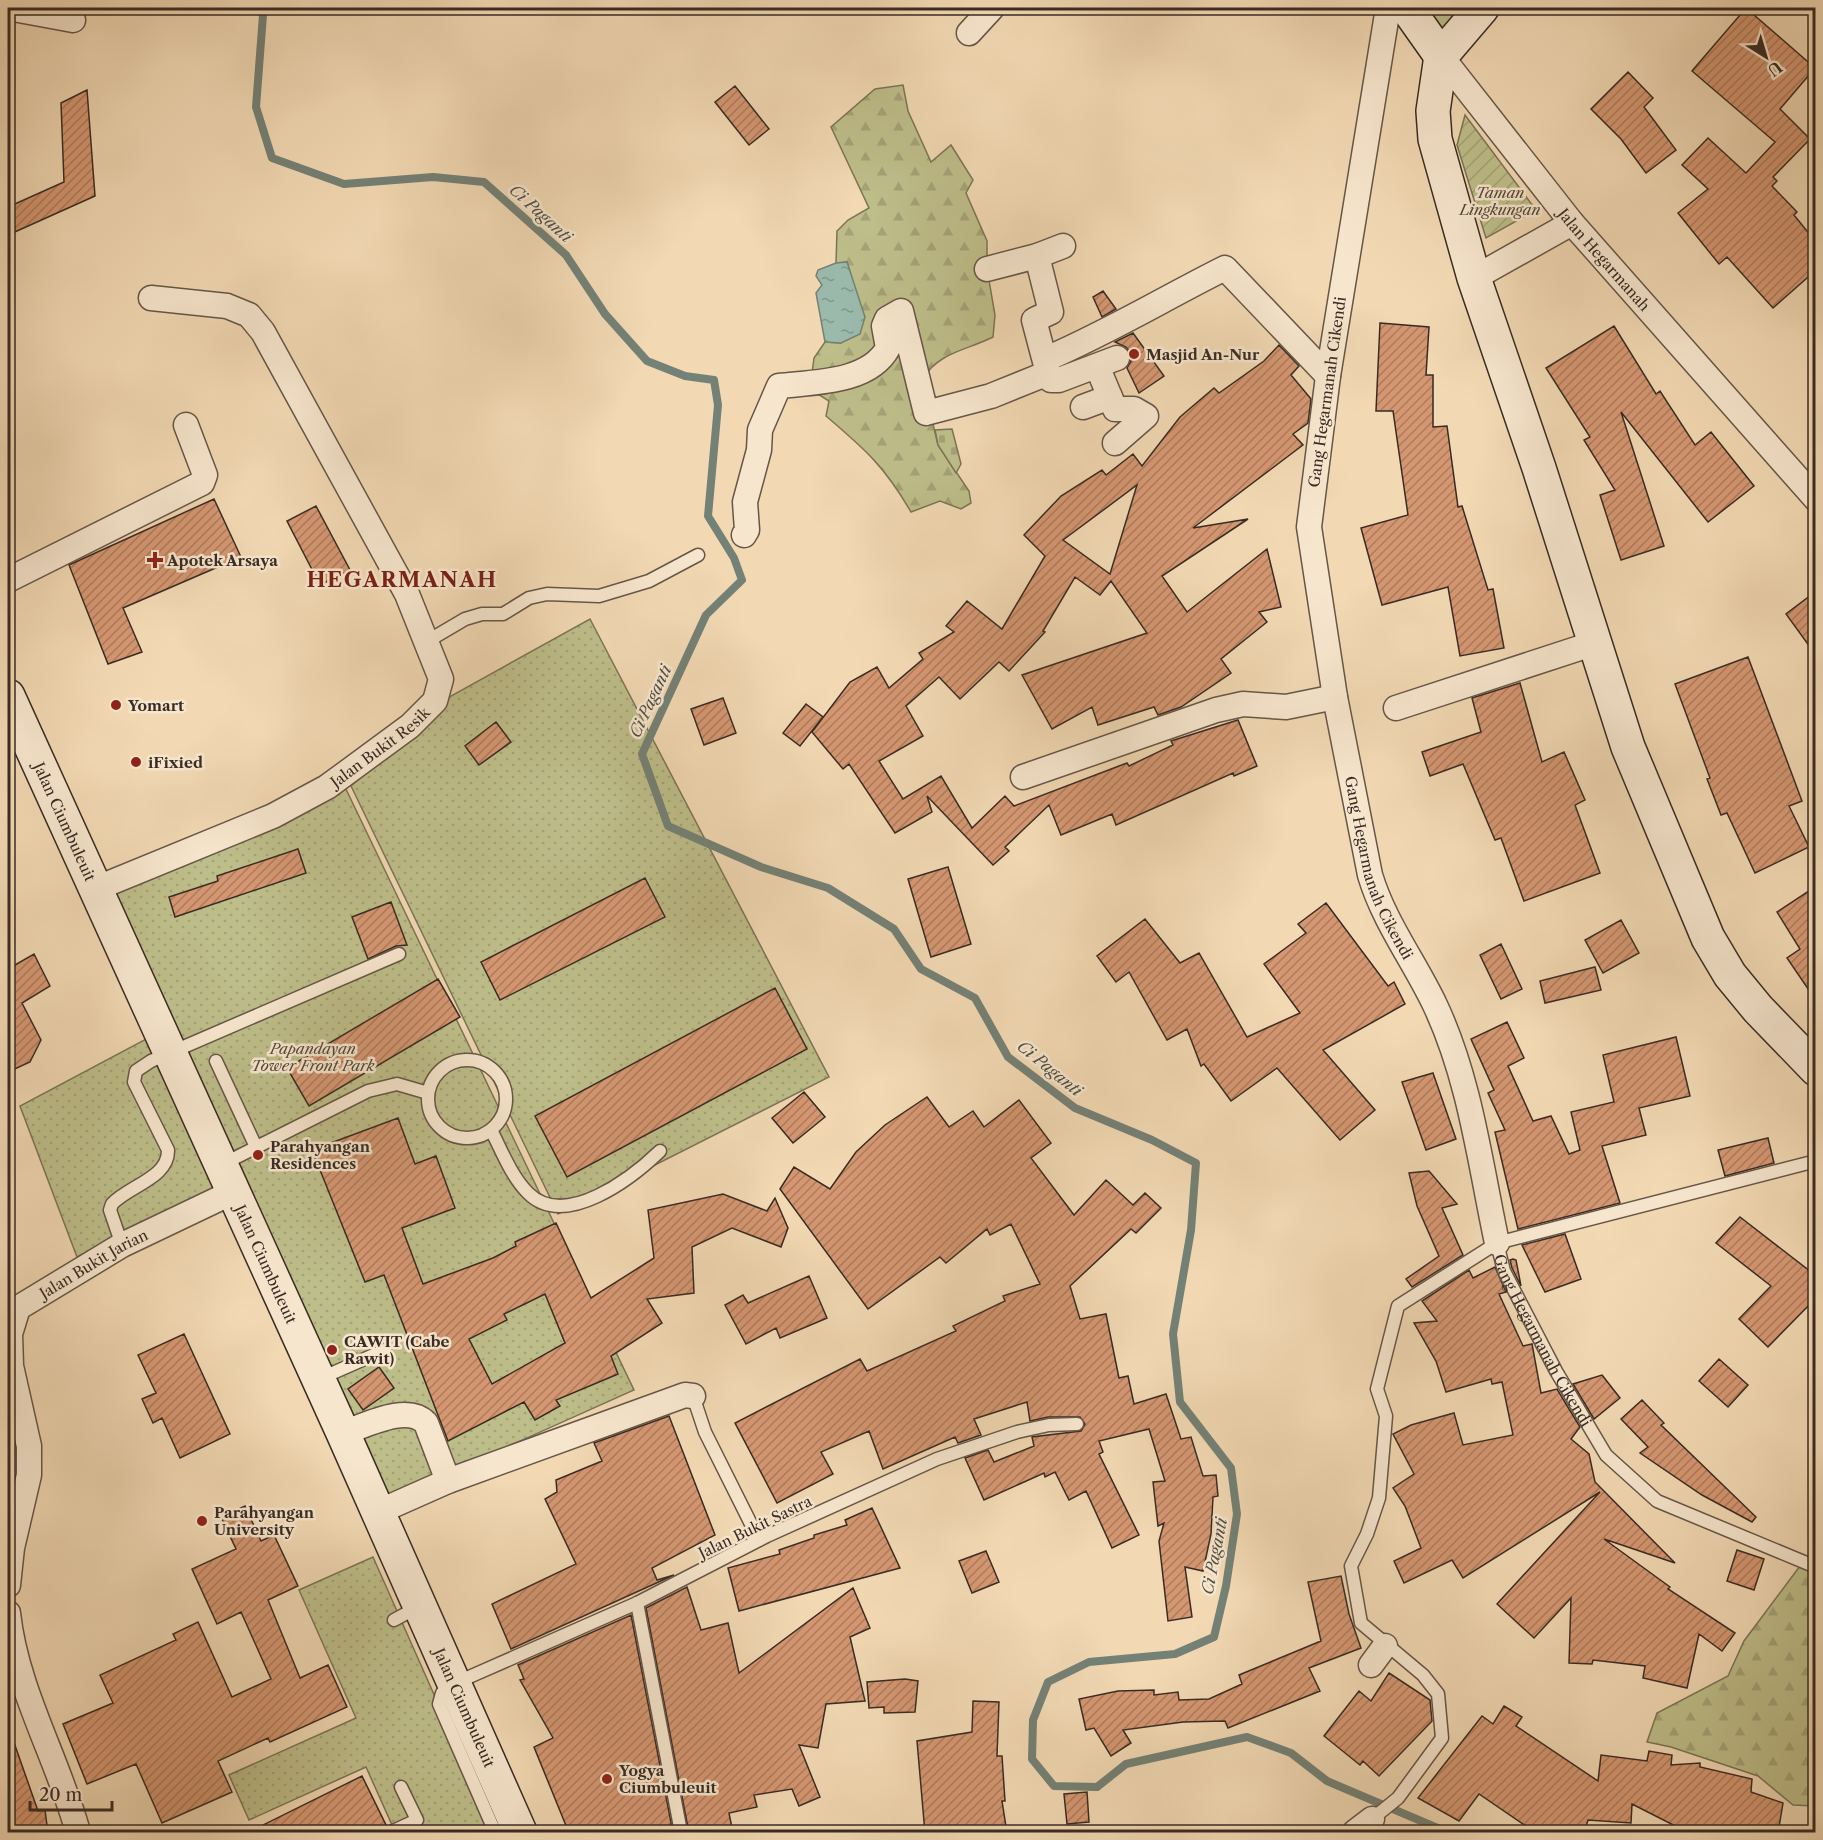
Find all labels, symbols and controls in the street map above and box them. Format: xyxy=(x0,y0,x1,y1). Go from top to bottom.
north arrow xyxy=(1736,27,1796,87)
text: U xyxy=(1764,57,1786,81)
water label: Ci Paganti xyxy=(505,180,577,247)
park label: Taman Lingkungan xyxy=(1458,183,1541,219)
street label: Jalan Hegarmanah xyxy=(1553,203,1655,315)
street label: Gang Hegarmanah Cikendi xyxy=(1304,295,1350,489)
place label: Masjid An-Nur xyxy=(1146,345,1260,364)
marker: Masjid An-Nur xyxy=(1127,347,1141,361)
place label: Apotek Arsaya xyxy=(166,551,278,570)
marker: Apotek Arsaya xyxy=(148,553,162,567)
district label: HEGARMANAH xyxy=(306,567,498,592)
water label: Ci Paganti xyxy=(625,661,676,740)
place label: Yomart xyxy=(127,696,184,715)
marker: Yomart xyxy=(109,698,123,712)
street label: Jalan Bukit Resik xyxy=(325,702,434,792)
place label: iFixied xyxy=(148,753,203,772)
marker: iFixied xyxy=(129,755,143,769)
street label: Jalan Ciumbuleuit xyxy=(29,757,101,885)
street label: Gang Hegarmanah Cikendi xyxy=(1341,774,1418,963)
water label: Ci Paganti xyxy=(1014,1036,1087,1101)
park label: Papandayan Tower Front Park xyxy=(251,1039,375,1075)
place label: Parahyangan Residences xyxy=(270,1137,371,1173)
marker: Parahyangan Residences xyxy=(251,1148,265,1162)
street label: Jalan Ciumbuleuit xyxy=(230,1200,302,1327)
street label: Jalan Bukit Jarian xyxy=(34,1224,151,1303)
street label: Gang Hegarmanah Cikendi xyxy=(1491,1252,1596,1430)
place label: CAWIT (Cabe Rawit) xyxy=(344,1332,450,1368)
marker: CAWIT (Cabe Rawit) xyxy=(325,1343,339,1357)
street label: Jalan Bukit Sastra xyxy=(693,1491,815,1564)
place label: Parahyangan University xyxy=(214,1503,315,1539)
marker: Parahyangan University xyxy=(195,1514,209,1528)
water label: Ci Paganti xyxy=(1197,1515,1231,1596)
street label: Jalan Ciumbuleuit xyxy=(429,1643,500,1771)
place label: Yogya Ciumbuleuit xyxy=(618,1761,717,1797)
marker: Yogya Ciumbuleuit xyxy=(600,1772,614,1786)
scale bar xyxy=(30,1774,112,1812)
text: 20 m xyxy=(39,1784,83,1806)

